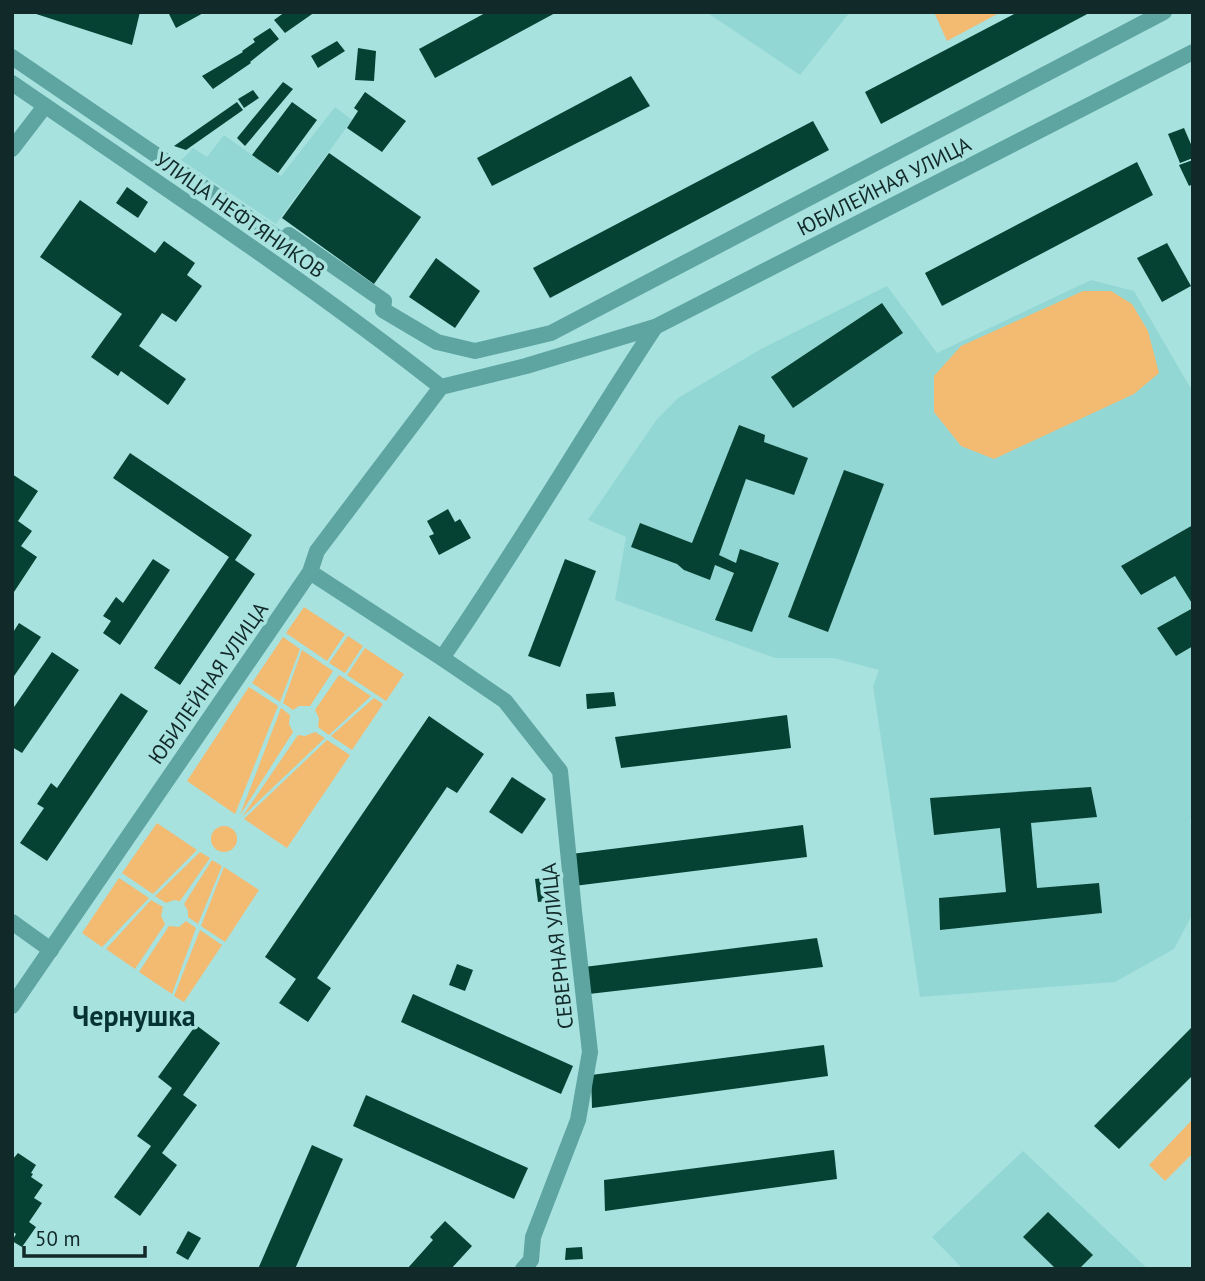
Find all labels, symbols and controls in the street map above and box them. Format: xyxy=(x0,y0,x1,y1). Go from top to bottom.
street label: ЮБИЛЕЙНАЯ УЛИЦА xyxy=(792,130,976,242)
street label: УЛИЦА НЕФТЯНИКОВ xyxy=(150,146,330,284)
street label: ЮБИЛЕЙНАЯ УЛИЦА xyxy=(142,596,274,769)
street label: СЕВЕРНАЯ УЛИЦА xyxy=(535,861,579,1030)
district label: Чернушка xyxy=(72,997,196,1034)
scale bar xyxy=(24,1214,145,1258)
text: 50 m xyxy=(35,1225,81,1252)

